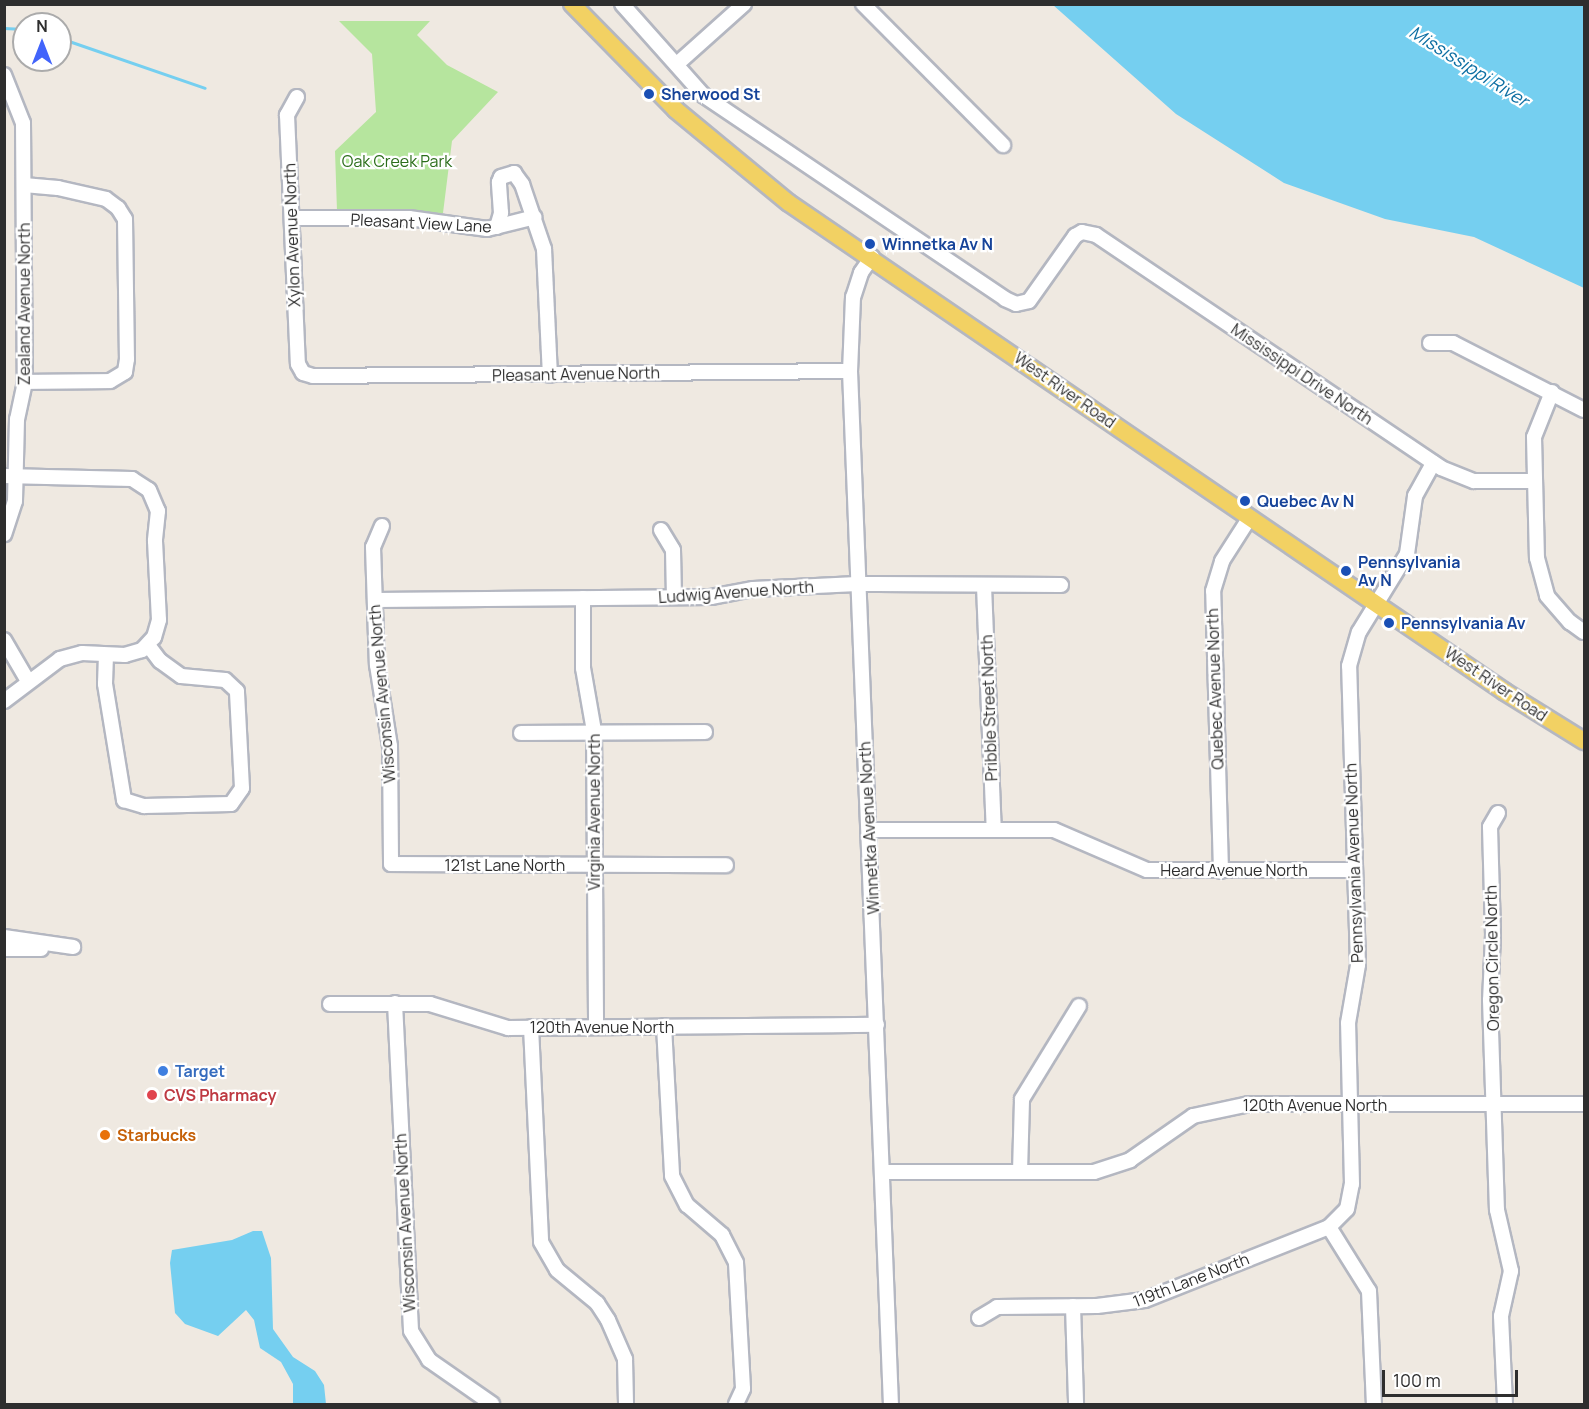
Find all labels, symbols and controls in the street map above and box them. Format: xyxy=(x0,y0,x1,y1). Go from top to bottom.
north arrow xyxy=(12,12,72,72)
text: N xyxy=(36,15,48,37)
water label: Mississippi River xyxy=(1406,21,1532,111)
place label: Sherwood St xyxy=(661,84,760,104)
marker: Sherwood St xyxy=(642,87,656,101)
park label: Oak Creek Park xyxy=(342,151,452,171)
street label: Xylon Avenue North xyxy=(280,163,304,307)
street label: Pleasant View Lane xyxy=(350,210,492,236)
street label: Zealand Avenue North xyxy=(14,223,34,385)
place label: Winnetka Av N xyxy=(882,234,993,254)
marker: Winnetka Av N xyxy=(863,237,877,251)
street label: Mississippi Drive North xyxy=(1227,319,1377,429)
street label: West River Road xyxy=(1011,348,1119,432)
street label: Pleasant Avenue North xyxy=(492,363,660,385)
place label: Quebec Av N xyxy=(1257,491,1354,511)
marker: Quebec Av N xyxy=(1238,494,1252,508)
place label: Pennsylvania Av N xyxy=(1358,552,1461,590)
marker: Pennsylvania Av N xyxy=(1339,564,1353,578)
street label: Ludwig Avenue North xyxy=(658,577,814,607)
street label: Wisconsin Avenue North xyxy=(365,604,399,784)
street label: Quebec Avenue North xyxy=(1203,608,1227,770)
place label: Pennsylvania Av xyxy=(1401,613,1526,633)
marker: Pennsylvania Av xyxy=(1382,616,1396,630)
street label: Pribble Street North xyxy=(977,634,1001,782)
street label: West River Road xyxy=(1441,643,1551,725)
street label: Virginia Avenue North xyxy=(584,733,604,891)
street label: Winnetka Avenue North xyxy=(855,741,883,915)
street label: Pennsylvania Avenue North xyxy=(1341,763,1367,963)
street label: 121st Lane North xyxy=(445,855,565,875)
street label: Heard Avenue North xyxy=(1160,860,1308,880)
street label: Oregon Circle North xyxy=(1481,885,1503,1031)
street label: 120th Avenue North xyxy=(530,1017,674,1037)
place label: Target xyxy=(175,1061,225,1081)
marker: Target xyxy=(156,1064,170,1078)
place label: CVS Pharmacy xyxy=(164,1085,276,1105)
marker: CVS Pharmacy xyxy=(145,1088,159,1102)
street label: 120th Avenue North xyxy=(1243,1095,1387,1115)
place label: Starbucks xyxy=(117,1125,196,1145)
marker: Starbucks xyxy=(98,1128,112,1142)
street label: Wisconsin Avenue North xyxy=(391,1133,419,1313)
street label: 119th Lane North xyxy=(1130,1249,1252,1311)
scale bar xyxy=(1385,1358,1522,1396)
text: 100 m xyxy=(1393,1368,1441,1392)

